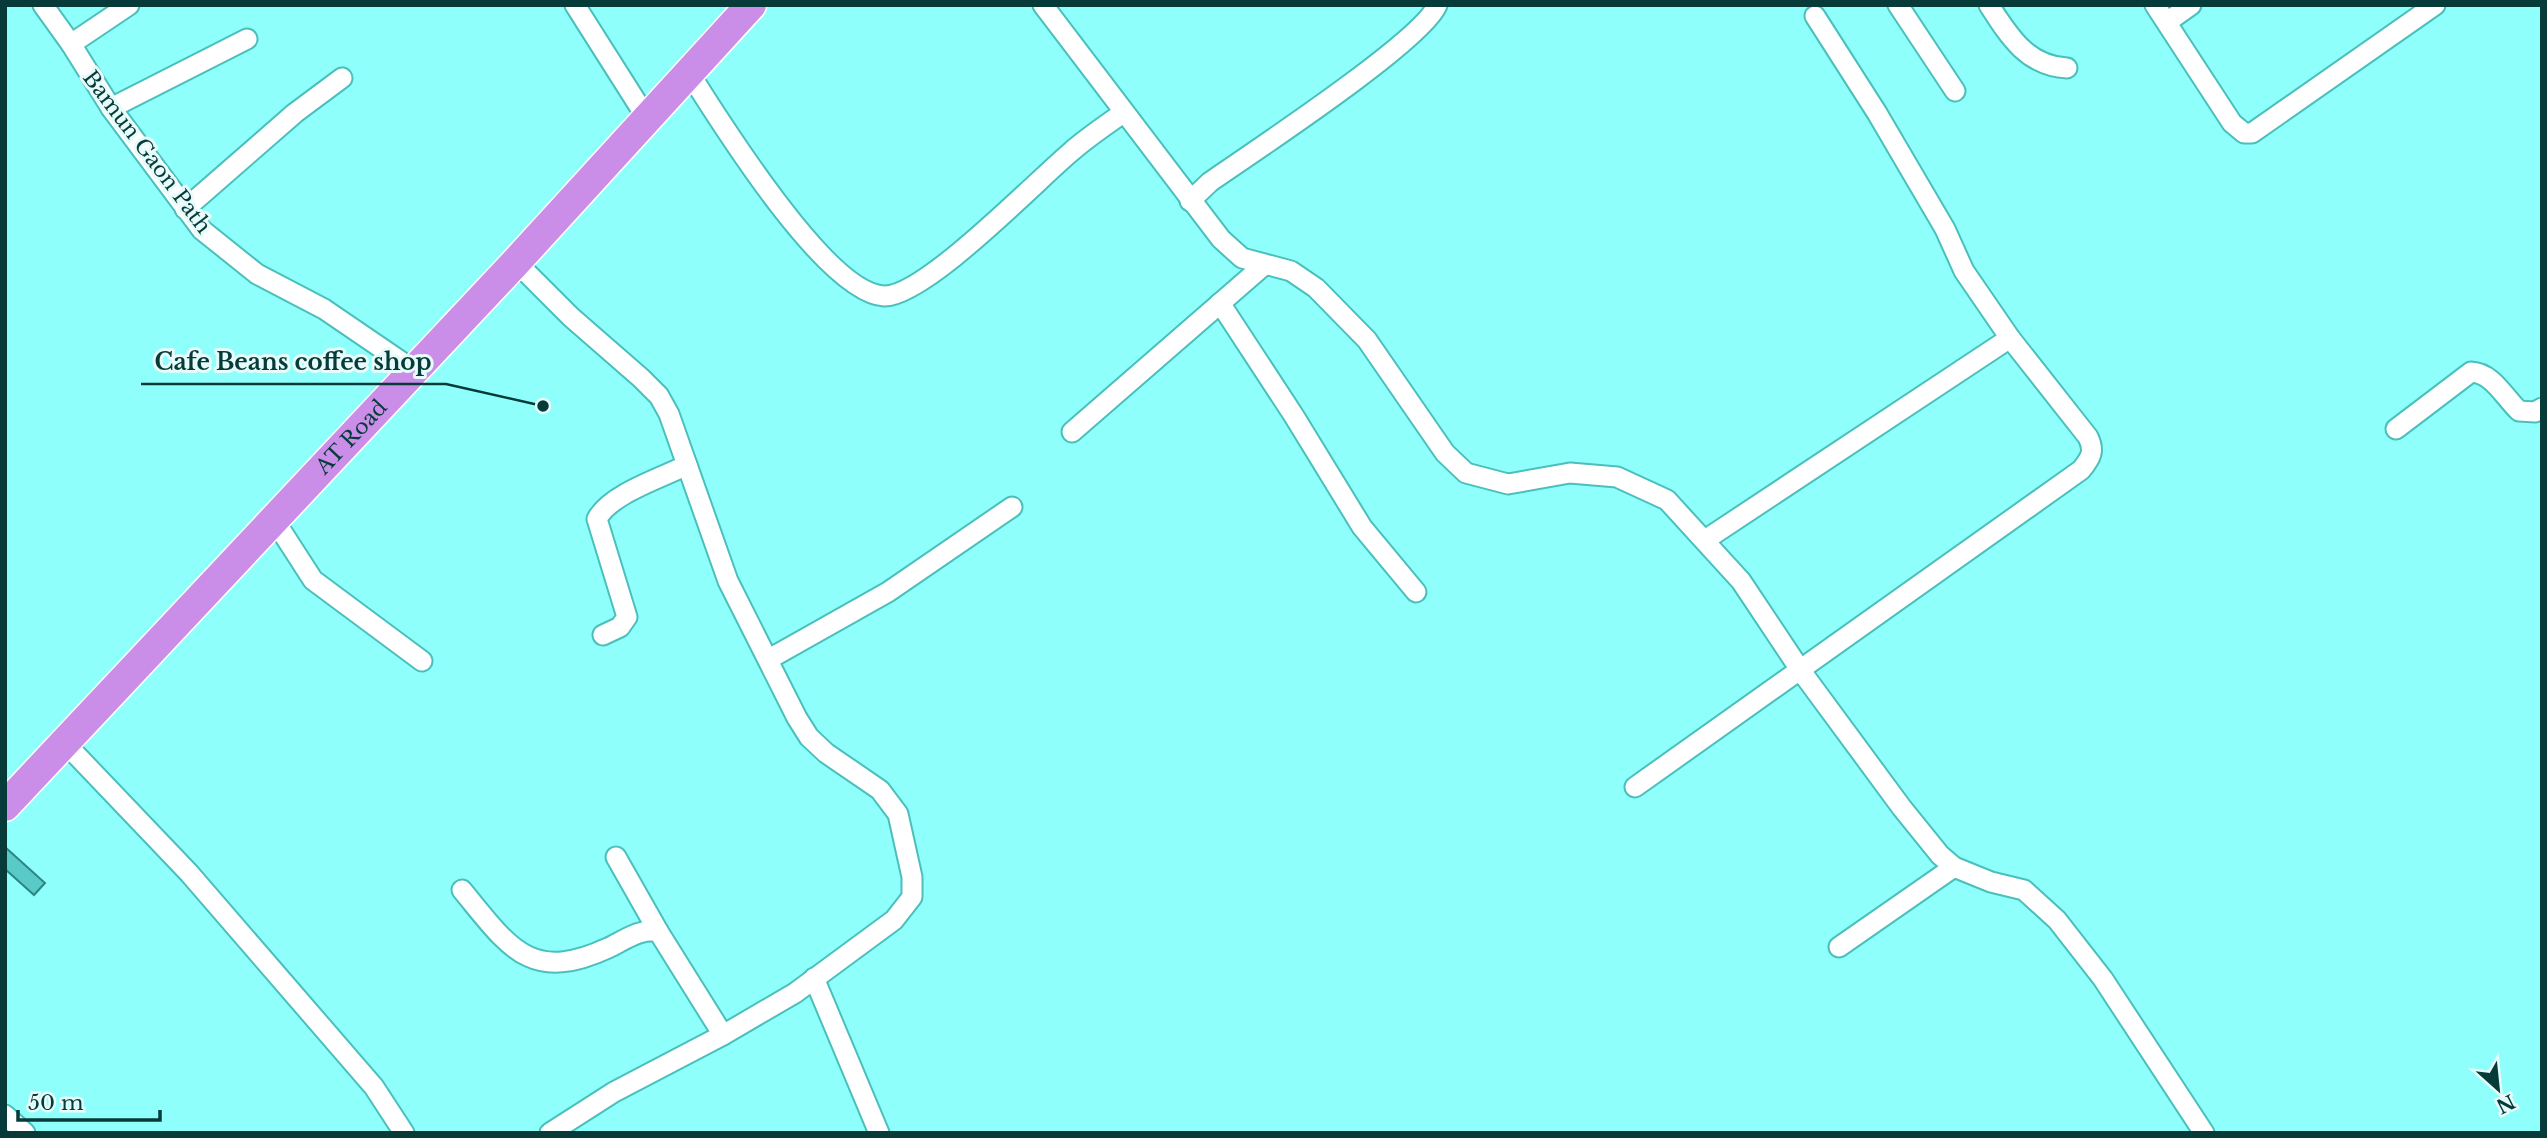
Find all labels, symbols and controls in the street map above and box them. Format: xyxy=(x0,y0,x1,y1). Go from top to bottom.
street label: Bamun Gaon Path xyxy=(77,65,217,239)
callout: Cafe Beans coffee shop xyxy=(141,340,446,384)
text: Cafe Beans coffee shop xyxy=(154,348,432,376)
street label: AT Road xyxy=(309,394,393,481)
north arrow xyxy=(2463,1054,2533,1124)
scale bar xyxy=(18,1078,159,1122)
text: N xyxy=(2492,1089,2519,1118)
text: 50 m xyxy=(28,1090,84,1116)

